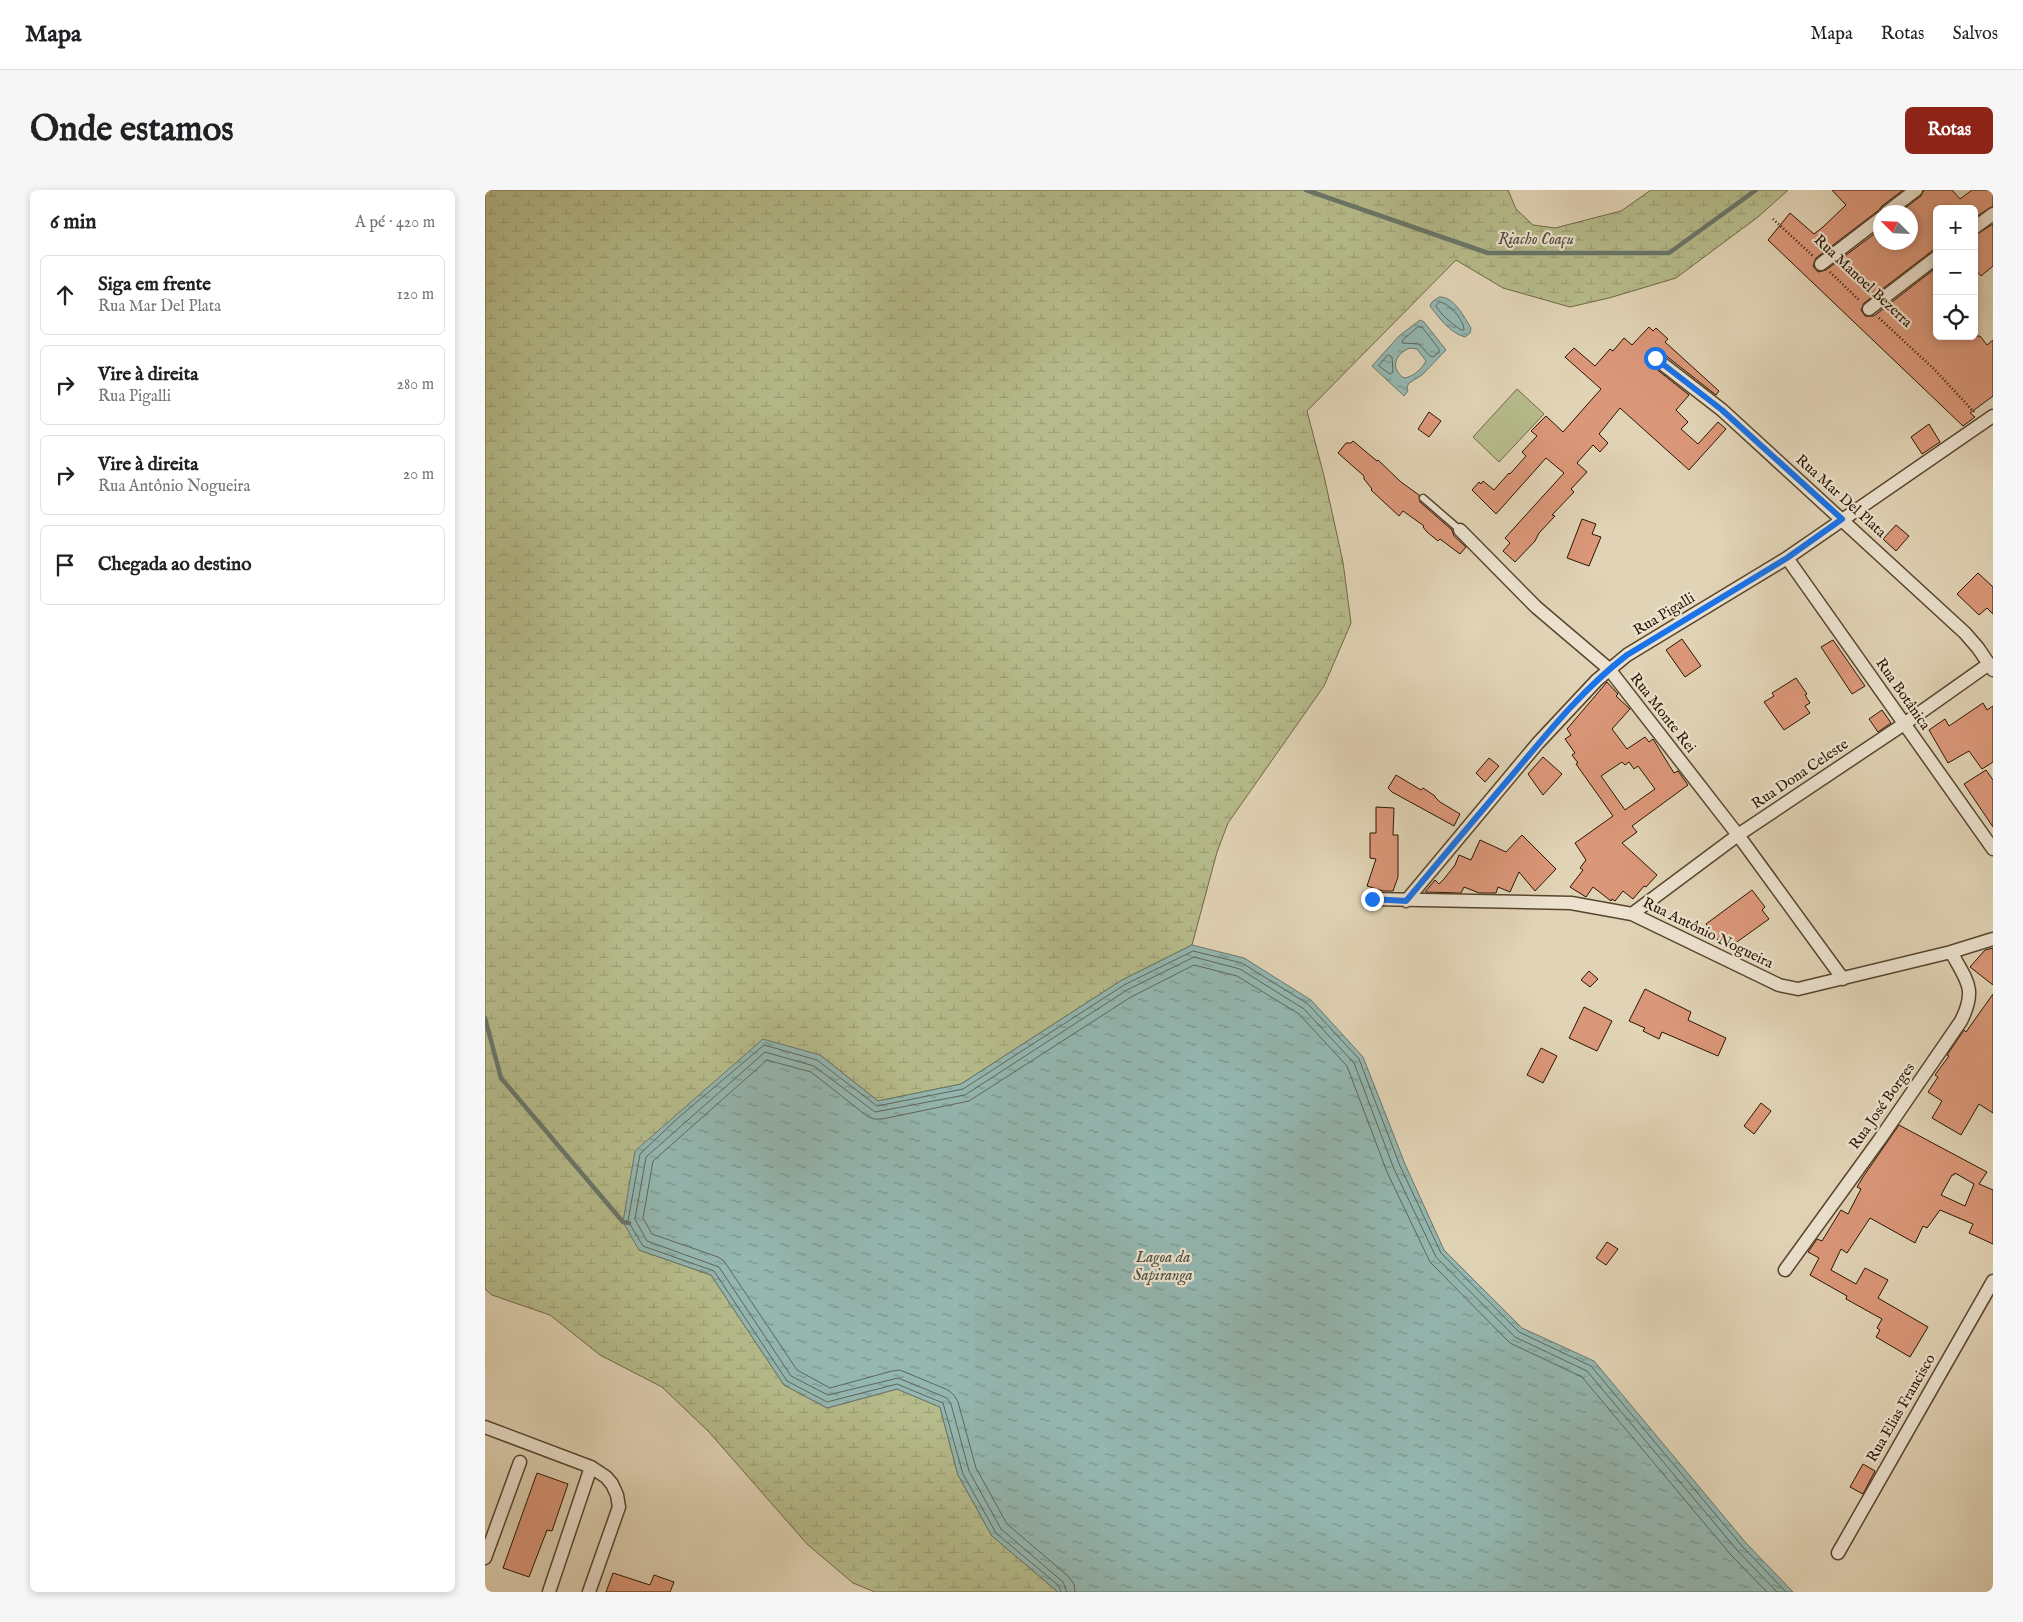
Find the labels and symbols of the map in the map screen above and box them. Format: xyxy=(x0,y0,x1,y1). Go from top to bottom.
north arrow xyxy=(1873,205,1918,250)
water label: Riacho Coaçu xyxy=(1498,230,1574,250)
street label: Rua Manoel Bezerra xyxy=(1810,230,1917,332)
route start xyxy=(1644,347,1667,370)
street label: Rua Mar Del Plata xyxy=(1792,450,1891,542)
street label: Rua Pigalli xyxy=(1630,588,1698,640)
street label: Rua Botânica xyxy=(1871,654,1935,734)
street label: Rua Monte Rei xyxy=(1626,669,1700,757)
street label: Rua Dona Celeste xyxy=(1748,735,1852,813)
route end xyxy=(1361,888,1384,911)
street label: Rua Antônio Nogueira xyxy=(1640,893,1777,973)
street label: Rua José Borges xyxy=(1845,1059,1919,1153)
water label: Lagoa da Sapiranga xyxy=(1133,1248,1193,1286)
street label: Rua Elias Francisco xyxy=(1862,1350,1940,1466)

